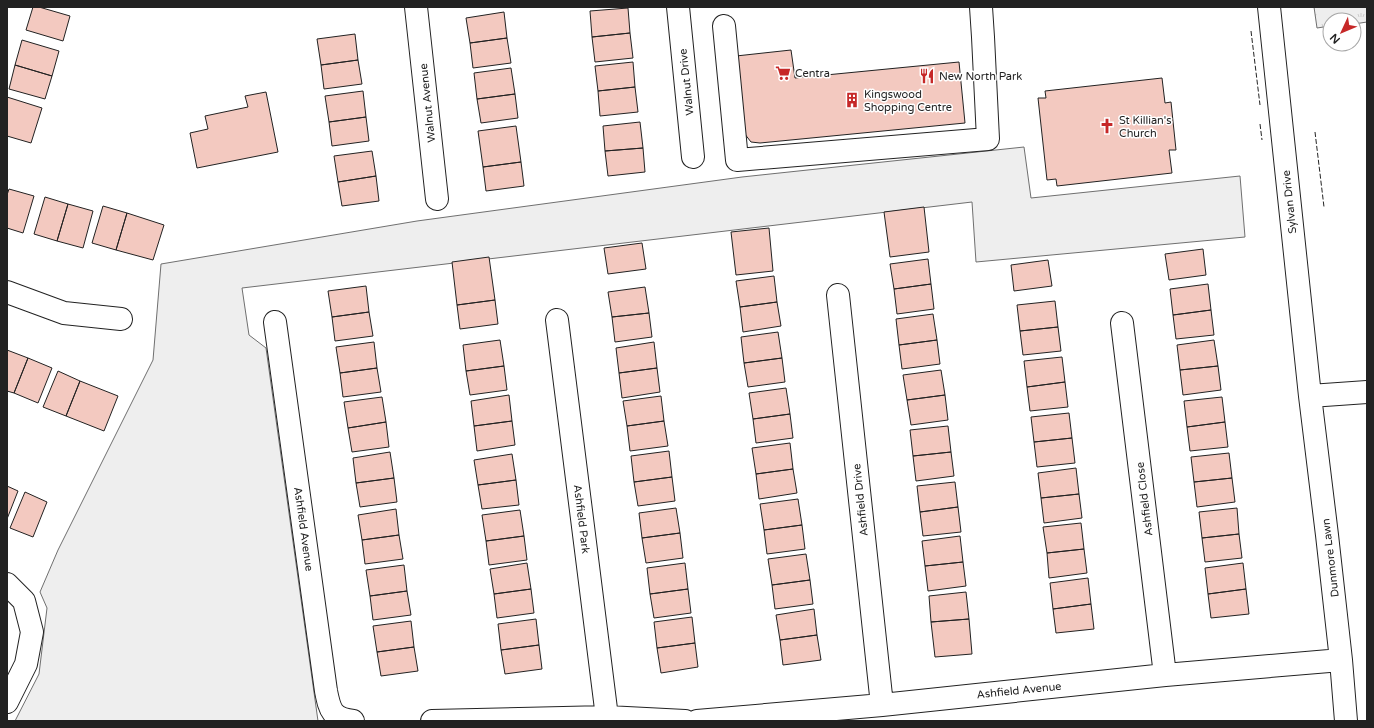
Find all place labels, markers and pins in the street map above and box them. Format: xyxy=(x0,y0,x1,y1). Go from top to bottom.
supermarket icon: Centra xyxy=(774,64,792,82)
place label: Centra xyxy=(795,67,830,80)
restaurant icon: New North Park xyxy=(918,67,936,85)
place label: New North Park xyxy=(939,70,1022,83)
place label: Kingswood Shopping Centre xyxy=(864,88,952,114)
building icon: Kingswood Shopping Centre xyxy=(843,91,861,109)
place label: St Killian's Church xyxy=(1119,114,1172,140)
church icon: St Killian's Church xyxy=(1098,117,1116,135)

